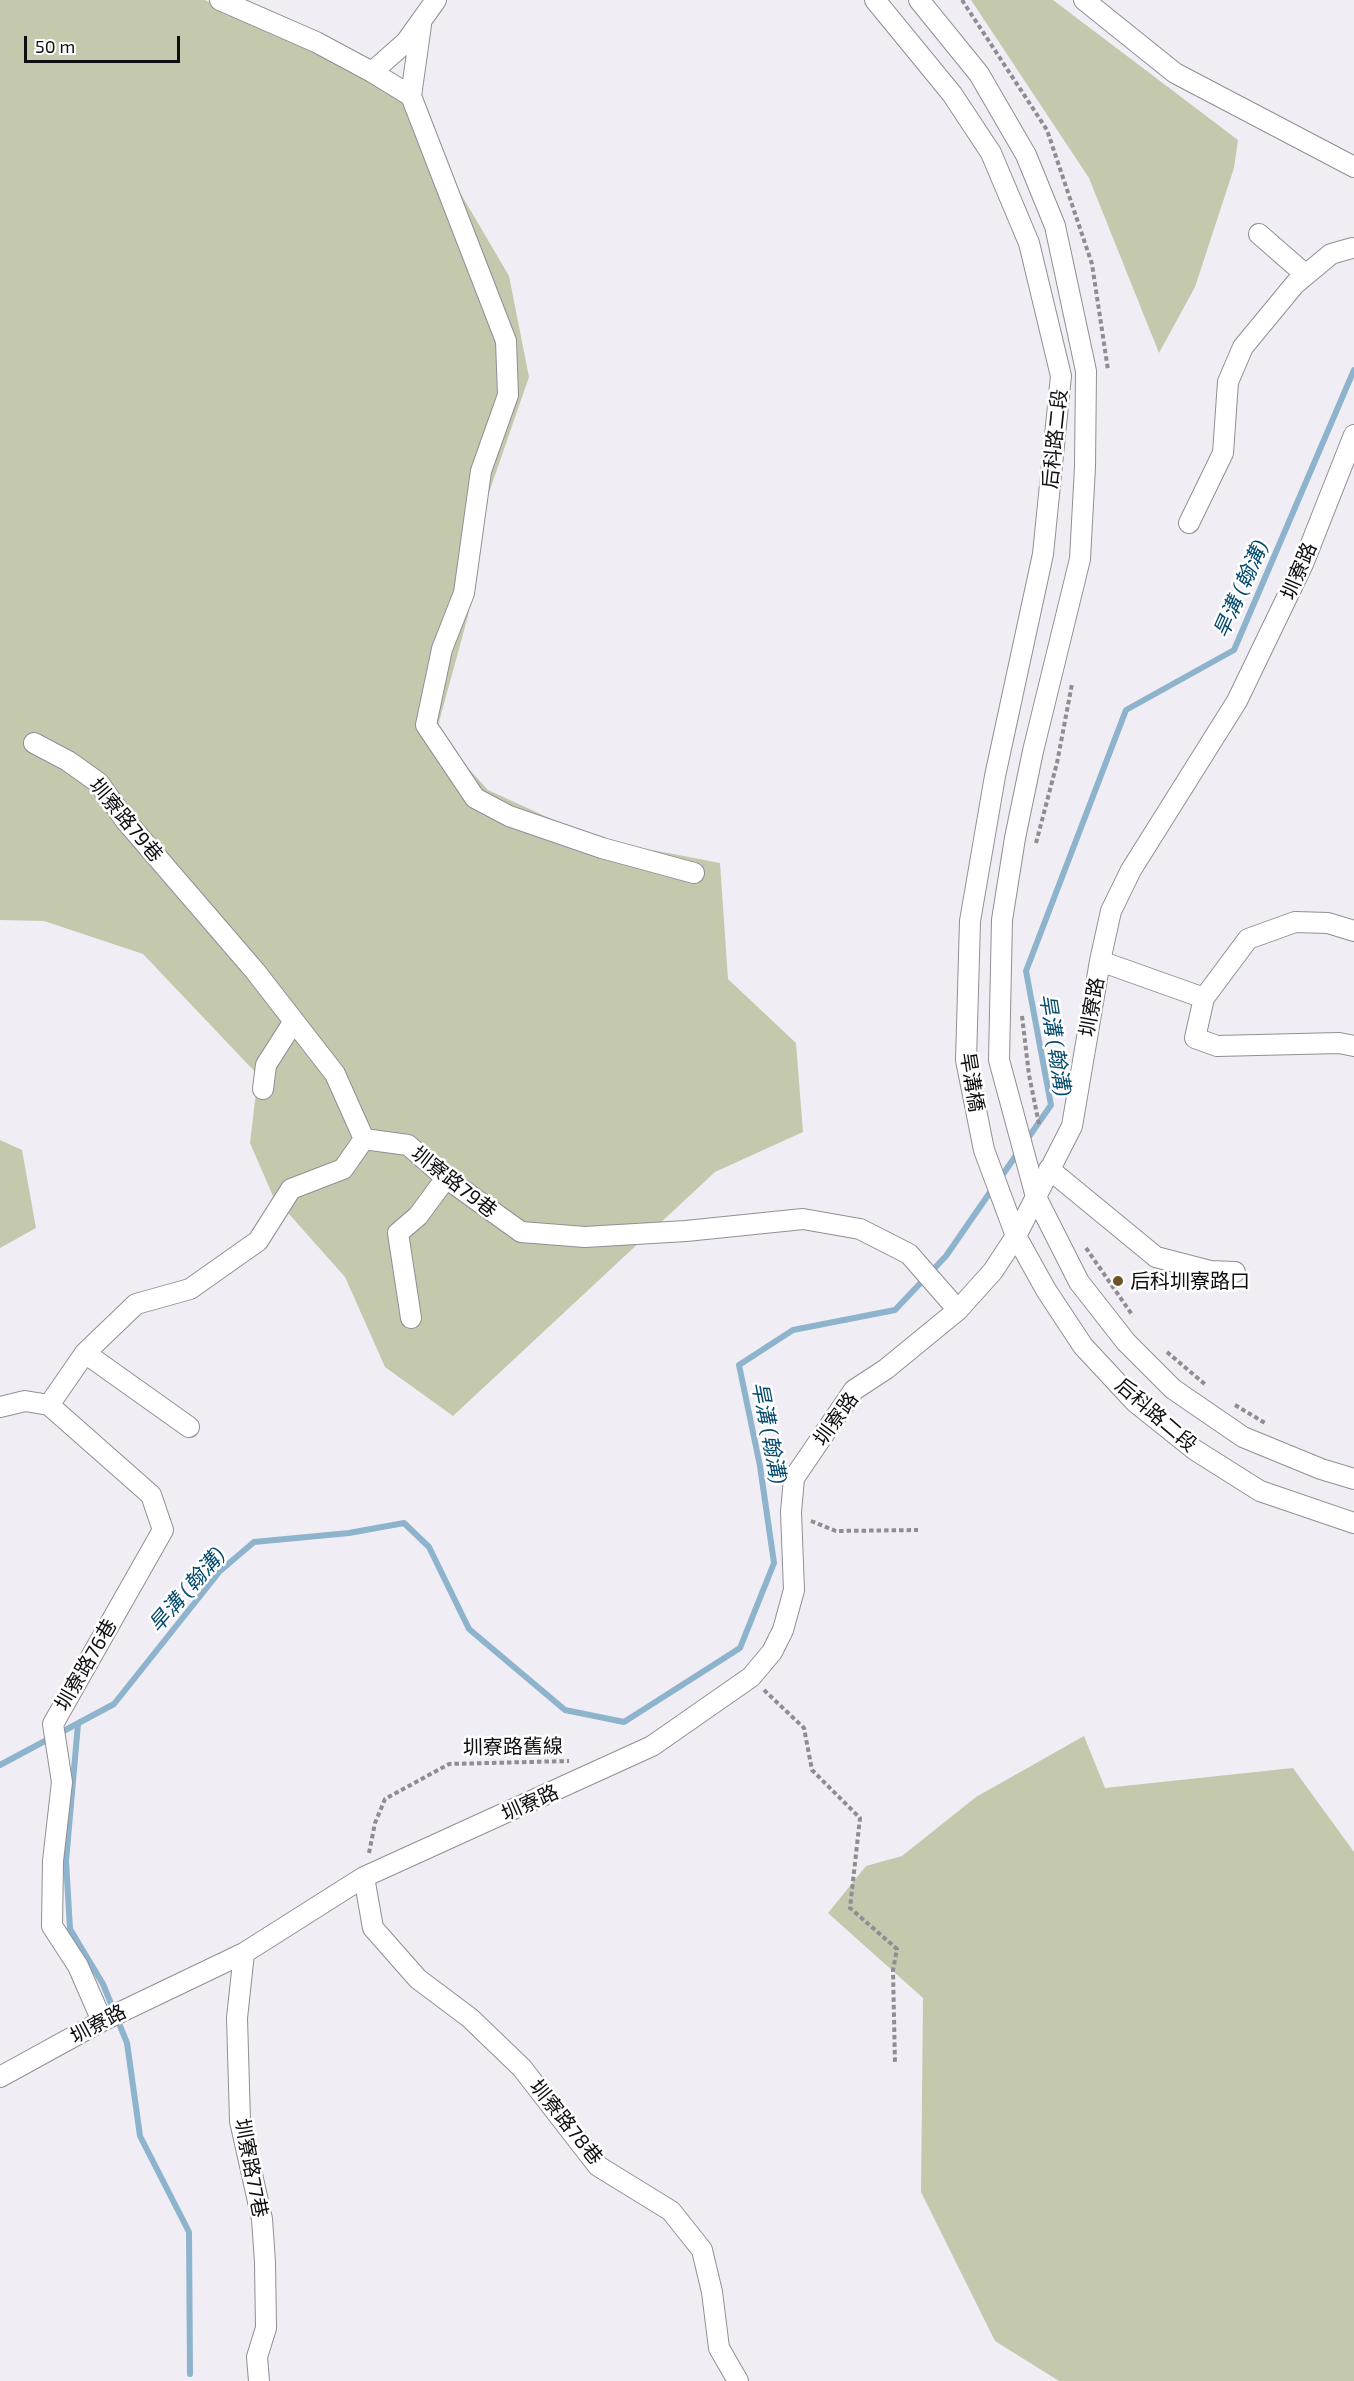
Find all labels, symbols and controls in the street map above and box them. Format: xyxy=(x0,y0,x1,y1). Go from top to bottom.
scale bar xyxy=(27,24,183,62)
text: 50 m xyxy=(35,35,75,57)
street label: 后科路二段 xyxy=(1038,388,1072,490)
water label: 旱溝 (翰溝) xyxy=(1208,537,1274,641)
street label: 圳寮路 xyxy=(1276,539,1322,603)
street label: 圳寮路79巷 xyxy=(84,773,168,867)
street label: 圳寮路 xyxy=(1075,975,1109,1039)
water label: 旱溝 (翰溝) xyxy=(1034,992,1076,1098)
street label: 旱溝橋 xyxy=(955,1050,989,1114)
street label: 圳寮路79巷 xyxy=(407,1141,501,1223)
place label: 后科圳寮路口 xyxy=(1130,1269,1250,1293)
marker: 后科圳寮路口 xyxy=(1111,1274,1125,1288)
street label: 后科路二段 xyxy=(1110,1373,1202,1457)
water label: 旱溝 (翰溝) xyxy=(747,1380,791,1486)
street label: 圳寮路 xyxy=(809,1388,863,1450)
water label: 旱溝 (翰溝) xyxy=(143,1543,231,1637)
street label: 圳寮路76巷 xyxy=(50,1615,122,1715)
street label: 圳寮路舊線 xyxy=(463,1734,563,1760)
street label: 圳寮路 xyxy=(498,1780,562,1826)
street label: 圳寮路 xyxy=(66,1999,130,2049)
street label: 圳寮路78巷 xyxy=(524,2075,608,2169)
street label: 圳寮路77巷 xyxy=(230,2116,272,2220)

